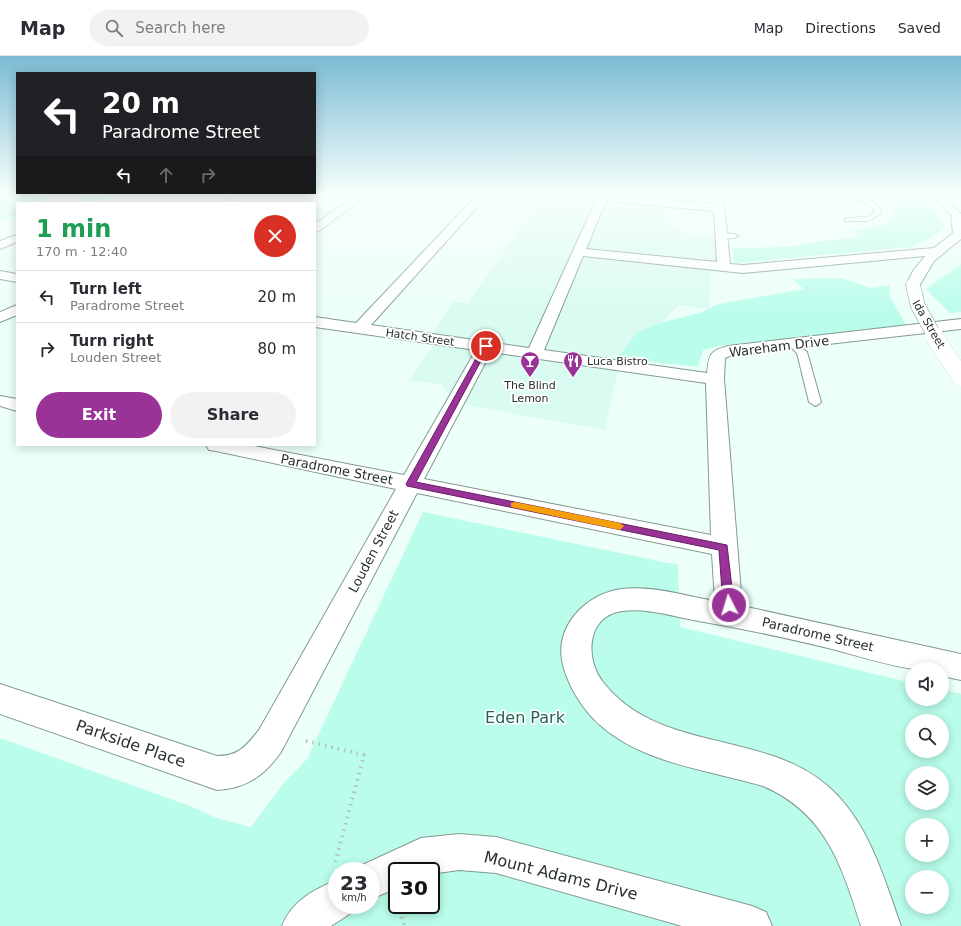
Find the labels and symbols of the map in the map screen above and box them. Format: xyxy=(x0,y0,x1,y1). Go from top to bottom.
street label: Ida Street xyxy=(909,298,948,351)
street label: Hatch Street xyxy=(385,326,456,349)
pin xyxy=(469,329,503,363)
street label: Wareham Drive xyxy=(728,333,830,360)
bar icon: The Blind Lemon xyxy=(519,350,541,378)
restaurant icon: Luca Bistro xyxy=(562,350,584,378)
place label: Luca Bistro xyxy=(587,355,648,368)
place label: The Blind Lemon xyxy=(503,379,556,405)
street label: Paradrome Street xyxy=(279,451,394,488)
street label: Louden Street xyxy=(345,507,402,595)
position arrow xyxy=(708,584,750,626)
street label: Paradrome Street xyxy=(761,614,875,655)
park label: Eden Park xyxy=(485,708,566,727)
street label: Parkside Place xyxy=(73,716,188,771)
street label: Mount Adams Drive xyxy=(482,847,640,904)
speed limit sign: 30 xyxy=(388,862,440,914)

